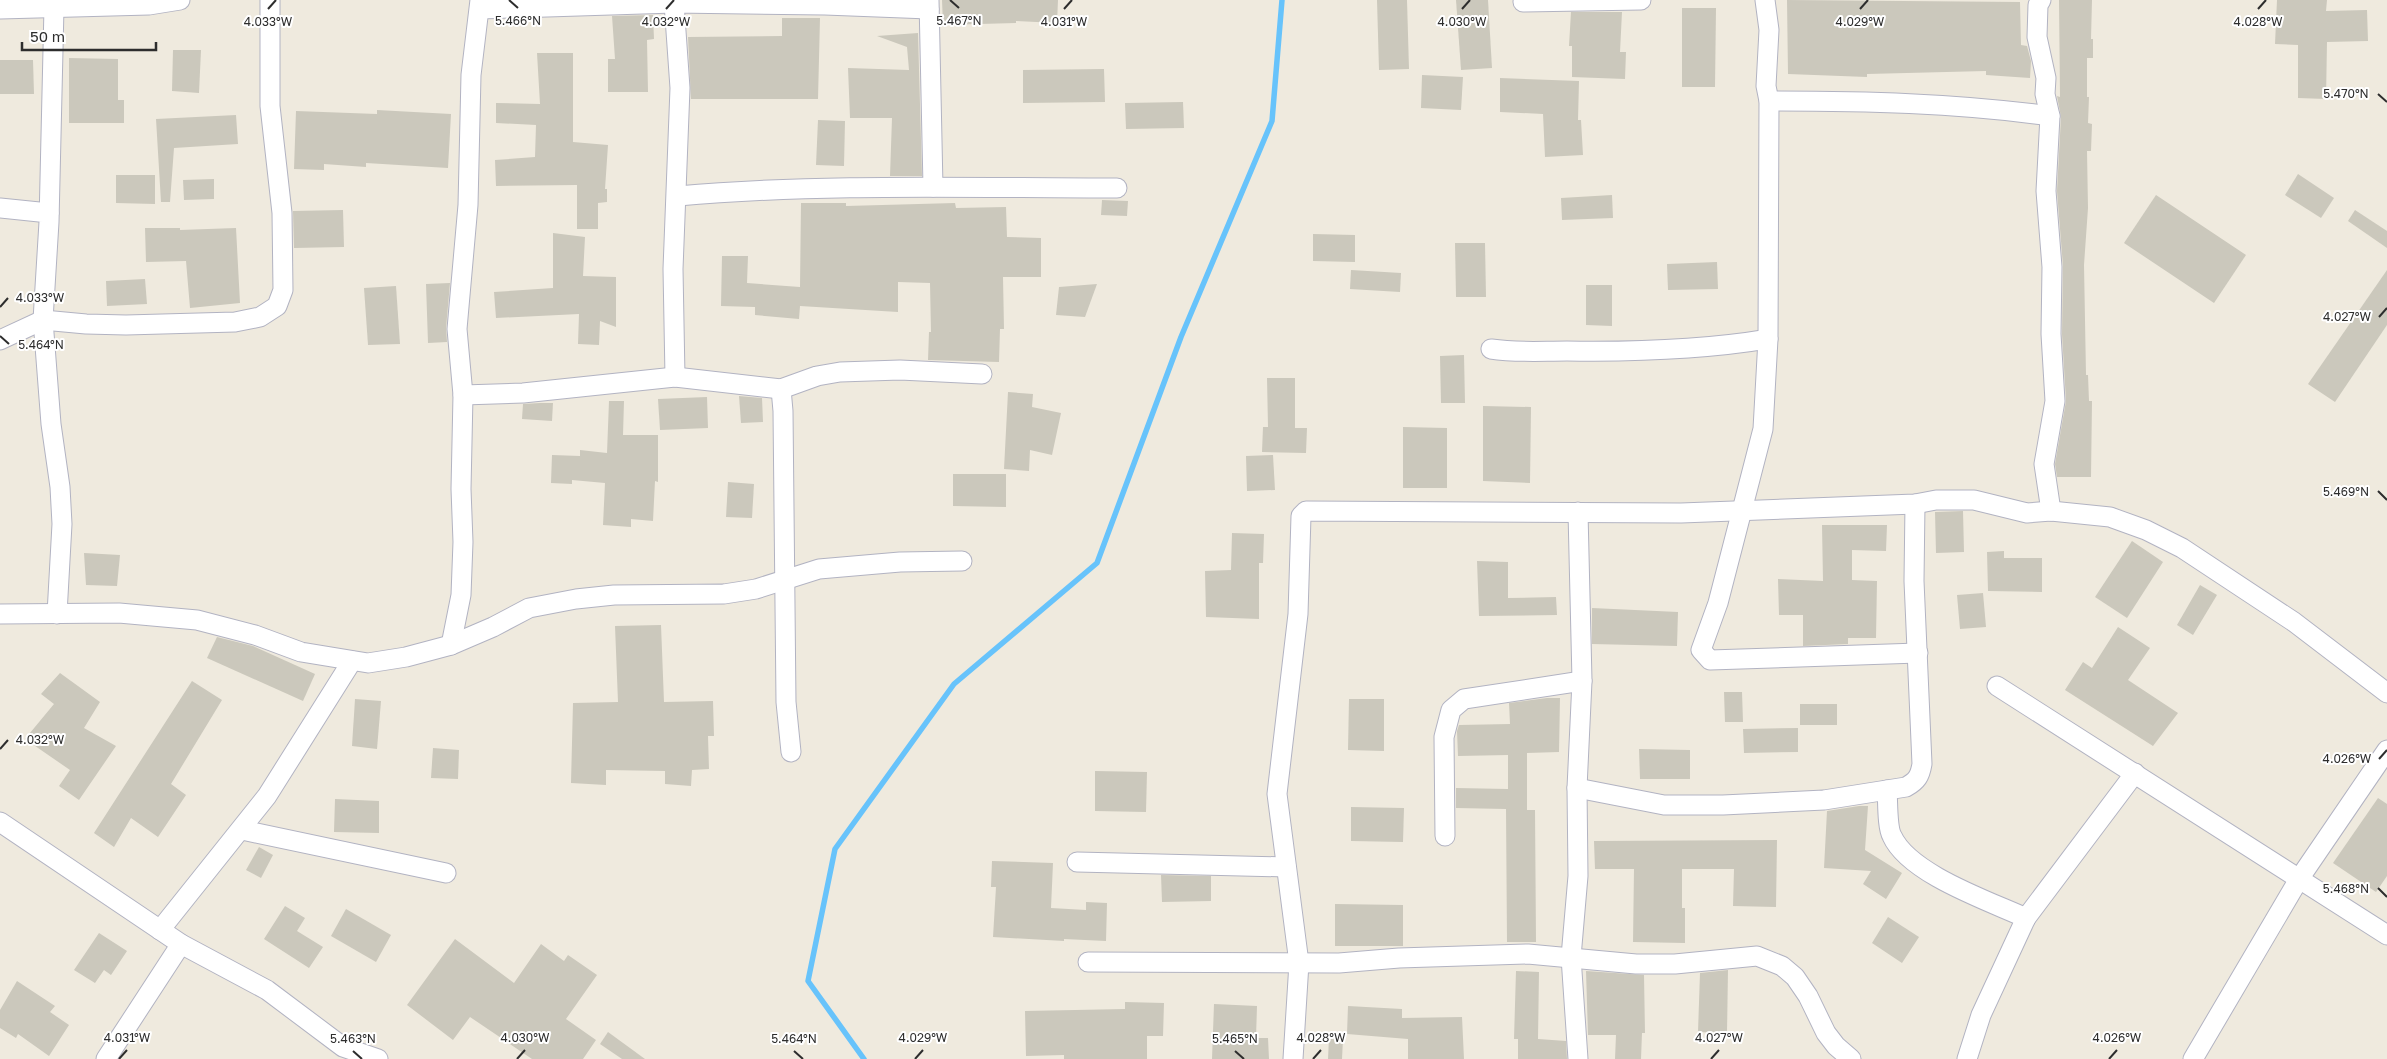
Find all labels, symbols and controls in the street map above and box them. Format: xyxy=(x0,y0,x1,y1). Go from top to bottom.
text: 5.466°N xyxy=(495,13,541,28)
text: 5.467°N xyxy=(936,13,982,28)
text: 4.033°W xyxy=(244,14,293,29)
text: 4.032°W xyxy=(642,14,691,29)
text: 4.031°W xyxy=(1041,14,1088,29)
text: 4.030°W xyxy=(1437,14,1487,29)
text: 4.029°W xyxy=(1836,14,1885,29)
text: 4.028°W xyxy=(2234,14,2283,29)
scale bar xyxy=(22,20,156,52)
text: 50 m xyxy=(30,27,65,45)
text: 5.470°N xyxy=(2323,86,2369,101)
text: 4.033°W xyxy=(16,290,65,305)
text: 4.027°W xyxy=(2323,309,2371,324)
text: 5.464°N xyxy=(18,337,64,352)
text: 5.469°N xyxy=(2323,484,2369,499)
text: 4.032°W xyxy=(16,732,65,747)
text: 4.026°W xyxy=(2323,751,2372,766)
text: 5.468°N xyxy=(2323,881,2369,896)
text: 4.031°W xyxy=(104,1030,151,1045)
text: 4.030°W xyxy=(500,1030,550,1045)
text: 4.029°W xyxy=(899,1030,948,1045)
text: 4.028°W xyxy=(1297,1030,1346,1045)
text: 4.027°W xyxy=(1695,1030,1743,1045)
text: 4.026°W xyxy=(2093,1030,2142,1045)
text: 5.463°N xyxy=(330,1031,376,1046)
text: 5.464°N xyxy=(771,1031,817,1046)
text: 5.465°N xyxy=(1212,1031,1258,1046)

